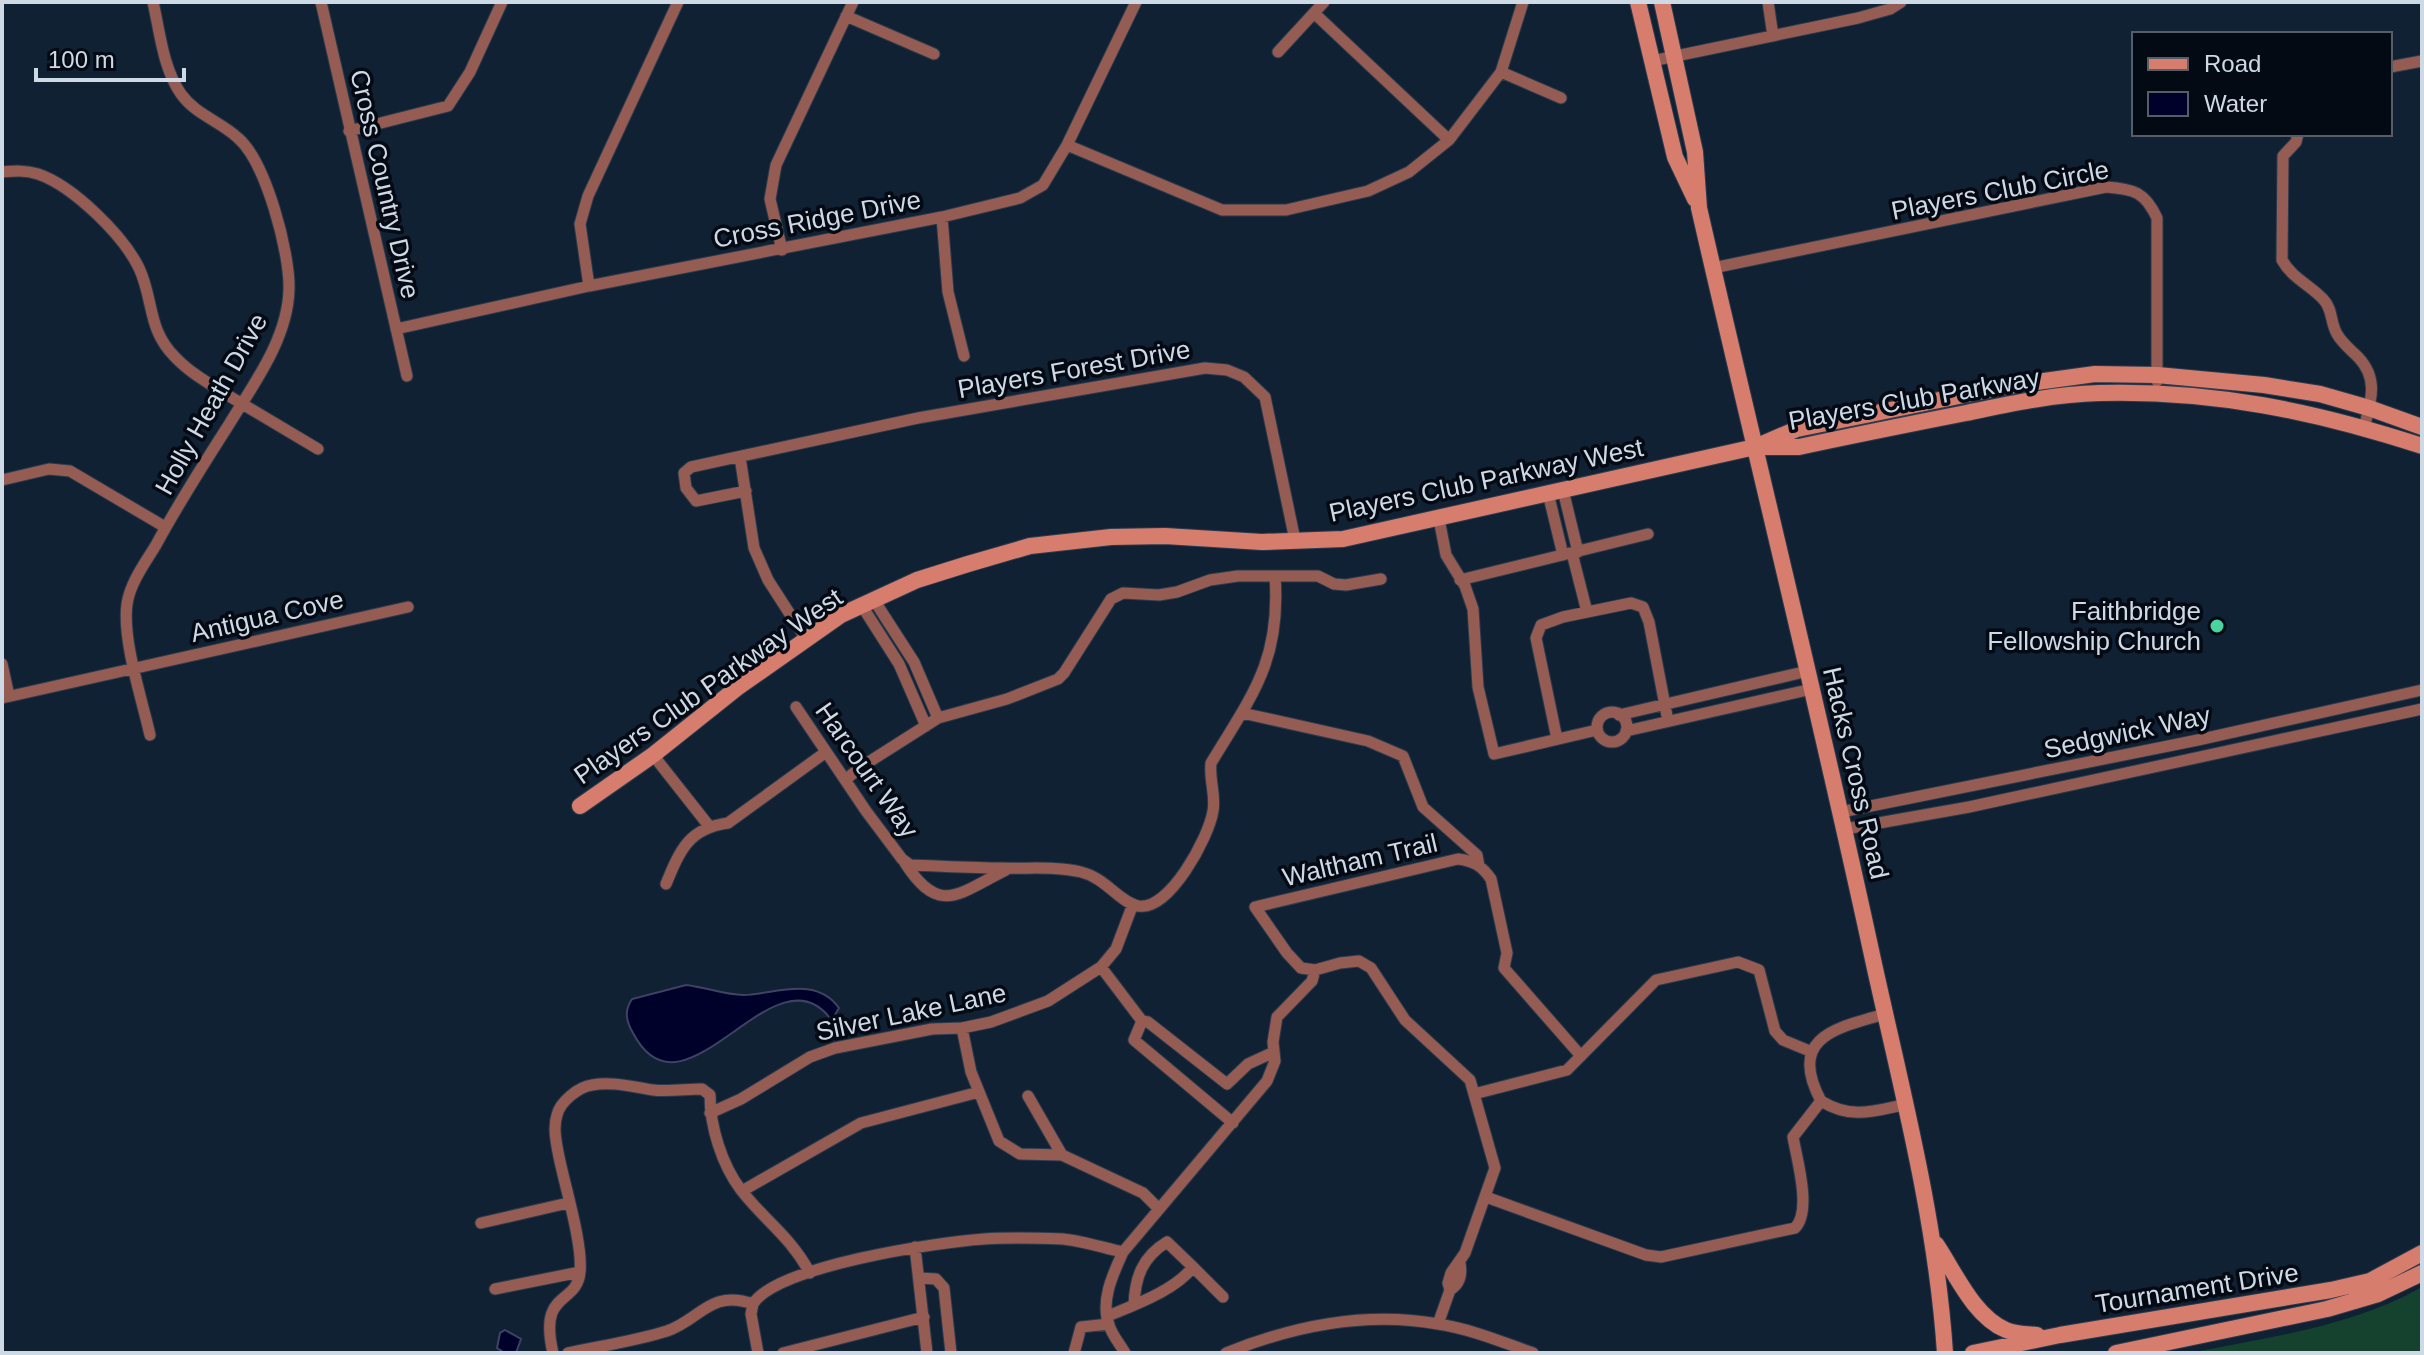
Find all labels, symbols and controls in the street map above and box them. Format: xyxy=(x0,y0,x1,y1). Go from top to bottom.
scale bar xyxy=(36,32,184,82)
legend xyxy=(2132,32,2392,136)
text: 100 m xyxy=(48,46,115,73)
text: Road xyxy=(2204,50,2261,77)
street label: Cross Country Drive xyxy=(344,67,426,301)
text: Water xyxy=(2204,90,2267,117)
street label: Players Club Circle xyxy=(1889,154,2111,226)
street label: Cross Ridge Drive xyxy=(711,184,923,254)
street label: Holly Heath Drive xyxy=(149,308,273,500)
street label: Players Forest Drive xyxy=(955,334,1193,404)
street label: Players Club Parkway xyxy=(1786,362,2042,436)
street label: Players Club Parkway West xyxy=(1326,432,1647,528)
street label: Players Club Parkway West xyxy=(568,581,848,790)
street label: Antigua Cove xyxy=(188,584,346,648)
place label: Faithbridge Fellowship Church xyxy=(1987,596,2201,656)
marker: Faithbridge Fellowship Church xyxy=(2208,617,2226,635)
street label: Hacks Cross Road xyxy=(1817,664,1895,882)
street label: Harcourt Way xyxy=(809,697,925,843)
street label: Sedgwick Way xyxy=(2041,700,2213,764)
street label: Waltham Trail xyxy=(1280,828,1440,892)
street label: Silver Lake Lane xyxy=(813,977,1009,1047)
street label: Tournament Drive xyxy=(2093,1257,2301,1319)

